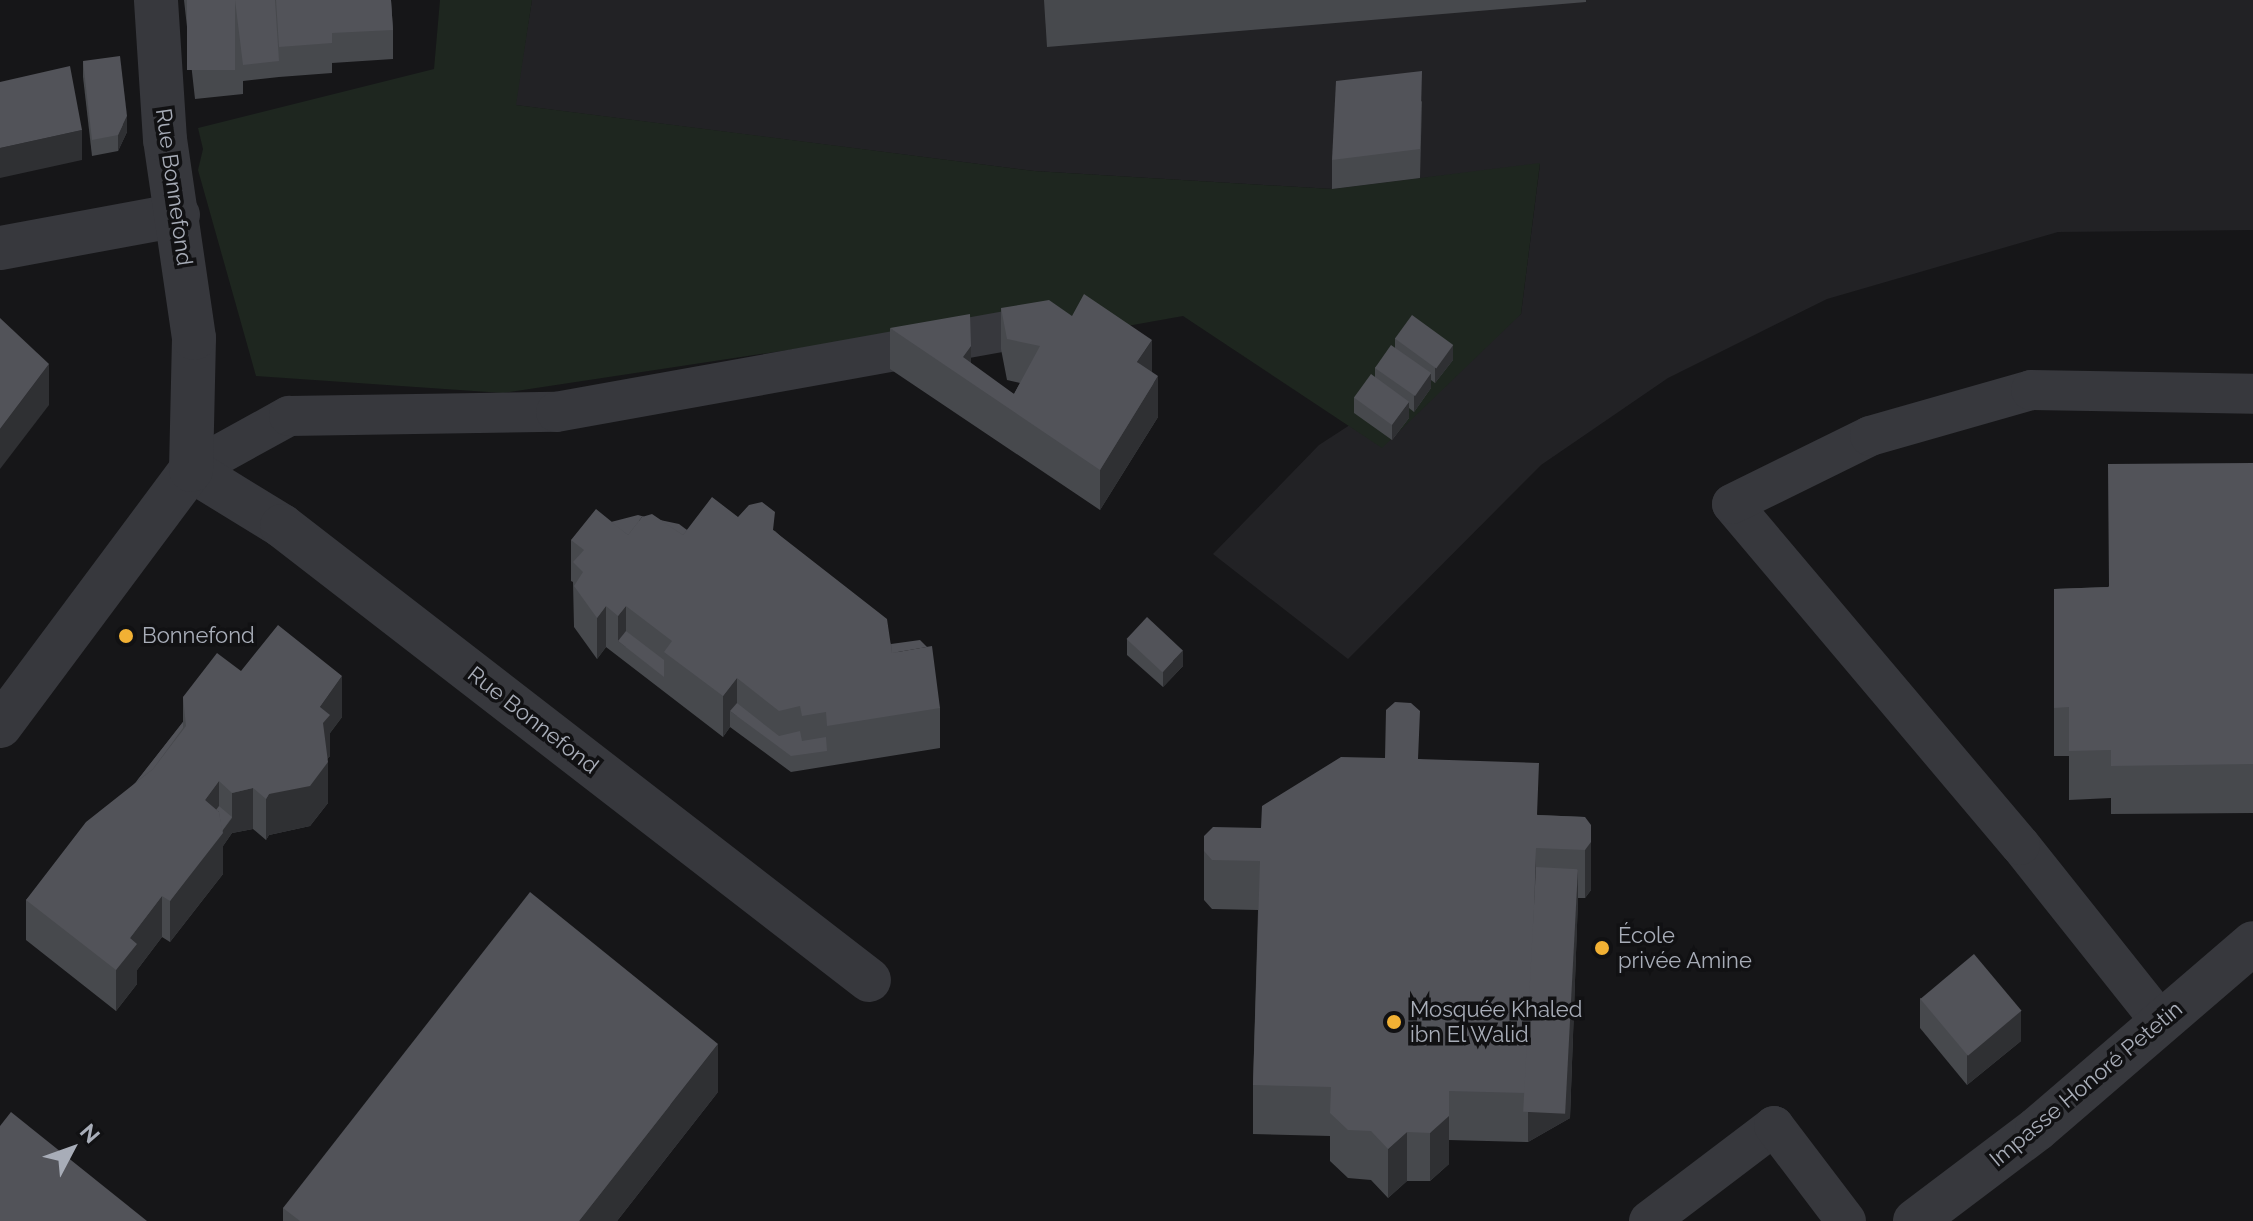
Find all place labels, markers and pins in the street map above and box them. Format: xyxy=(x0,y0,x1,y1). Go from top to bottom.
place label: Bonnefond xyxy=(142,623,255,649)
marker: Bonnefond xyxy=(117,627,135,645)
place label: École privée Amine xyxy=(1618,922,1752,974)
marker: École privée Amine xyxy=(1593,939,1611,957)
place label: Mosquée Khaled ibn El Walid xyxy=(1410,996,1582,1048)
marker: Mosquée Khaled ibn El Walid xyxy=(1385,1013,1403,1031)

